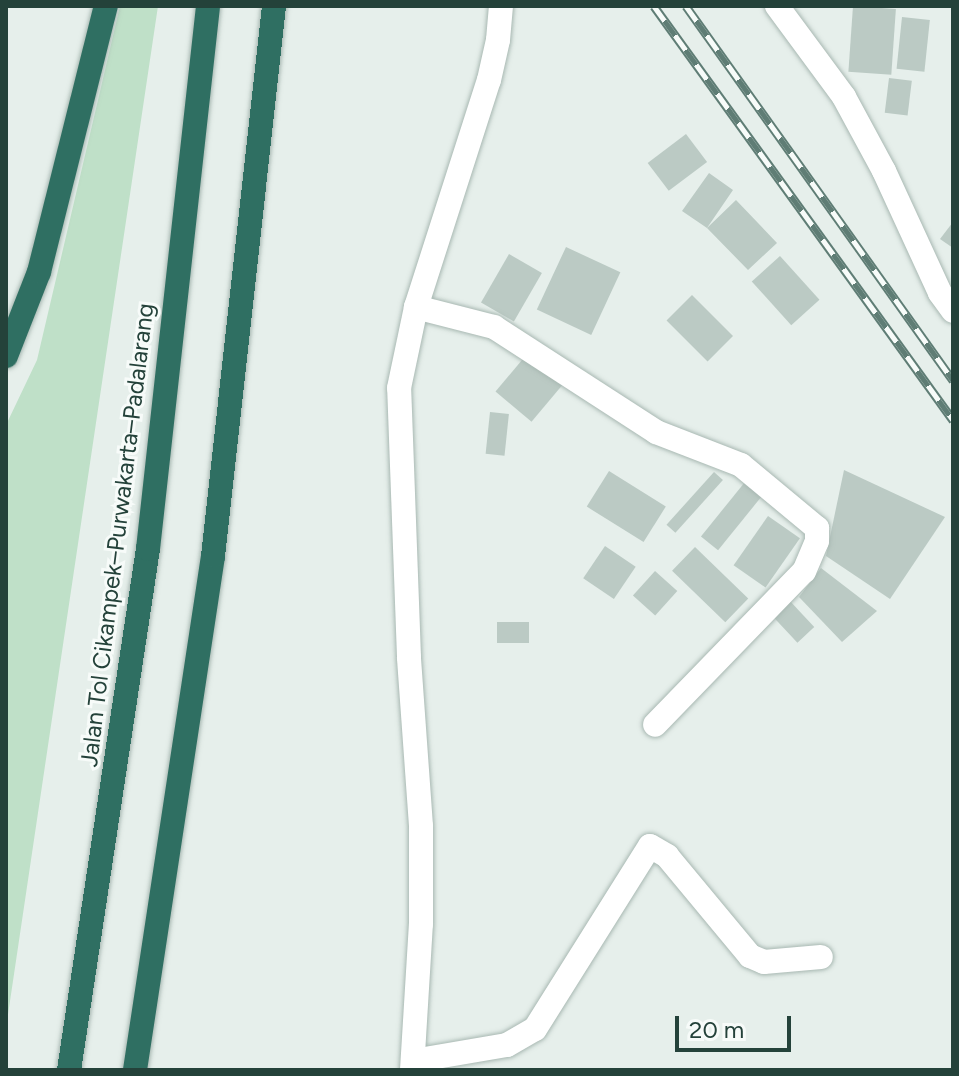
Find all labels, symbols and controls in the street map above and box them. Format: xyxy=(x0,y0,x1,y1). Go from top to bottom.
street label: Jalan Tol Cikampek–Purwakarta–Padalarang xyxy=(74,301,160,769)
scale bar xyxy=(679,1000,795,1050)
text: 20 m xyxy=(689,1015,744,1044)

